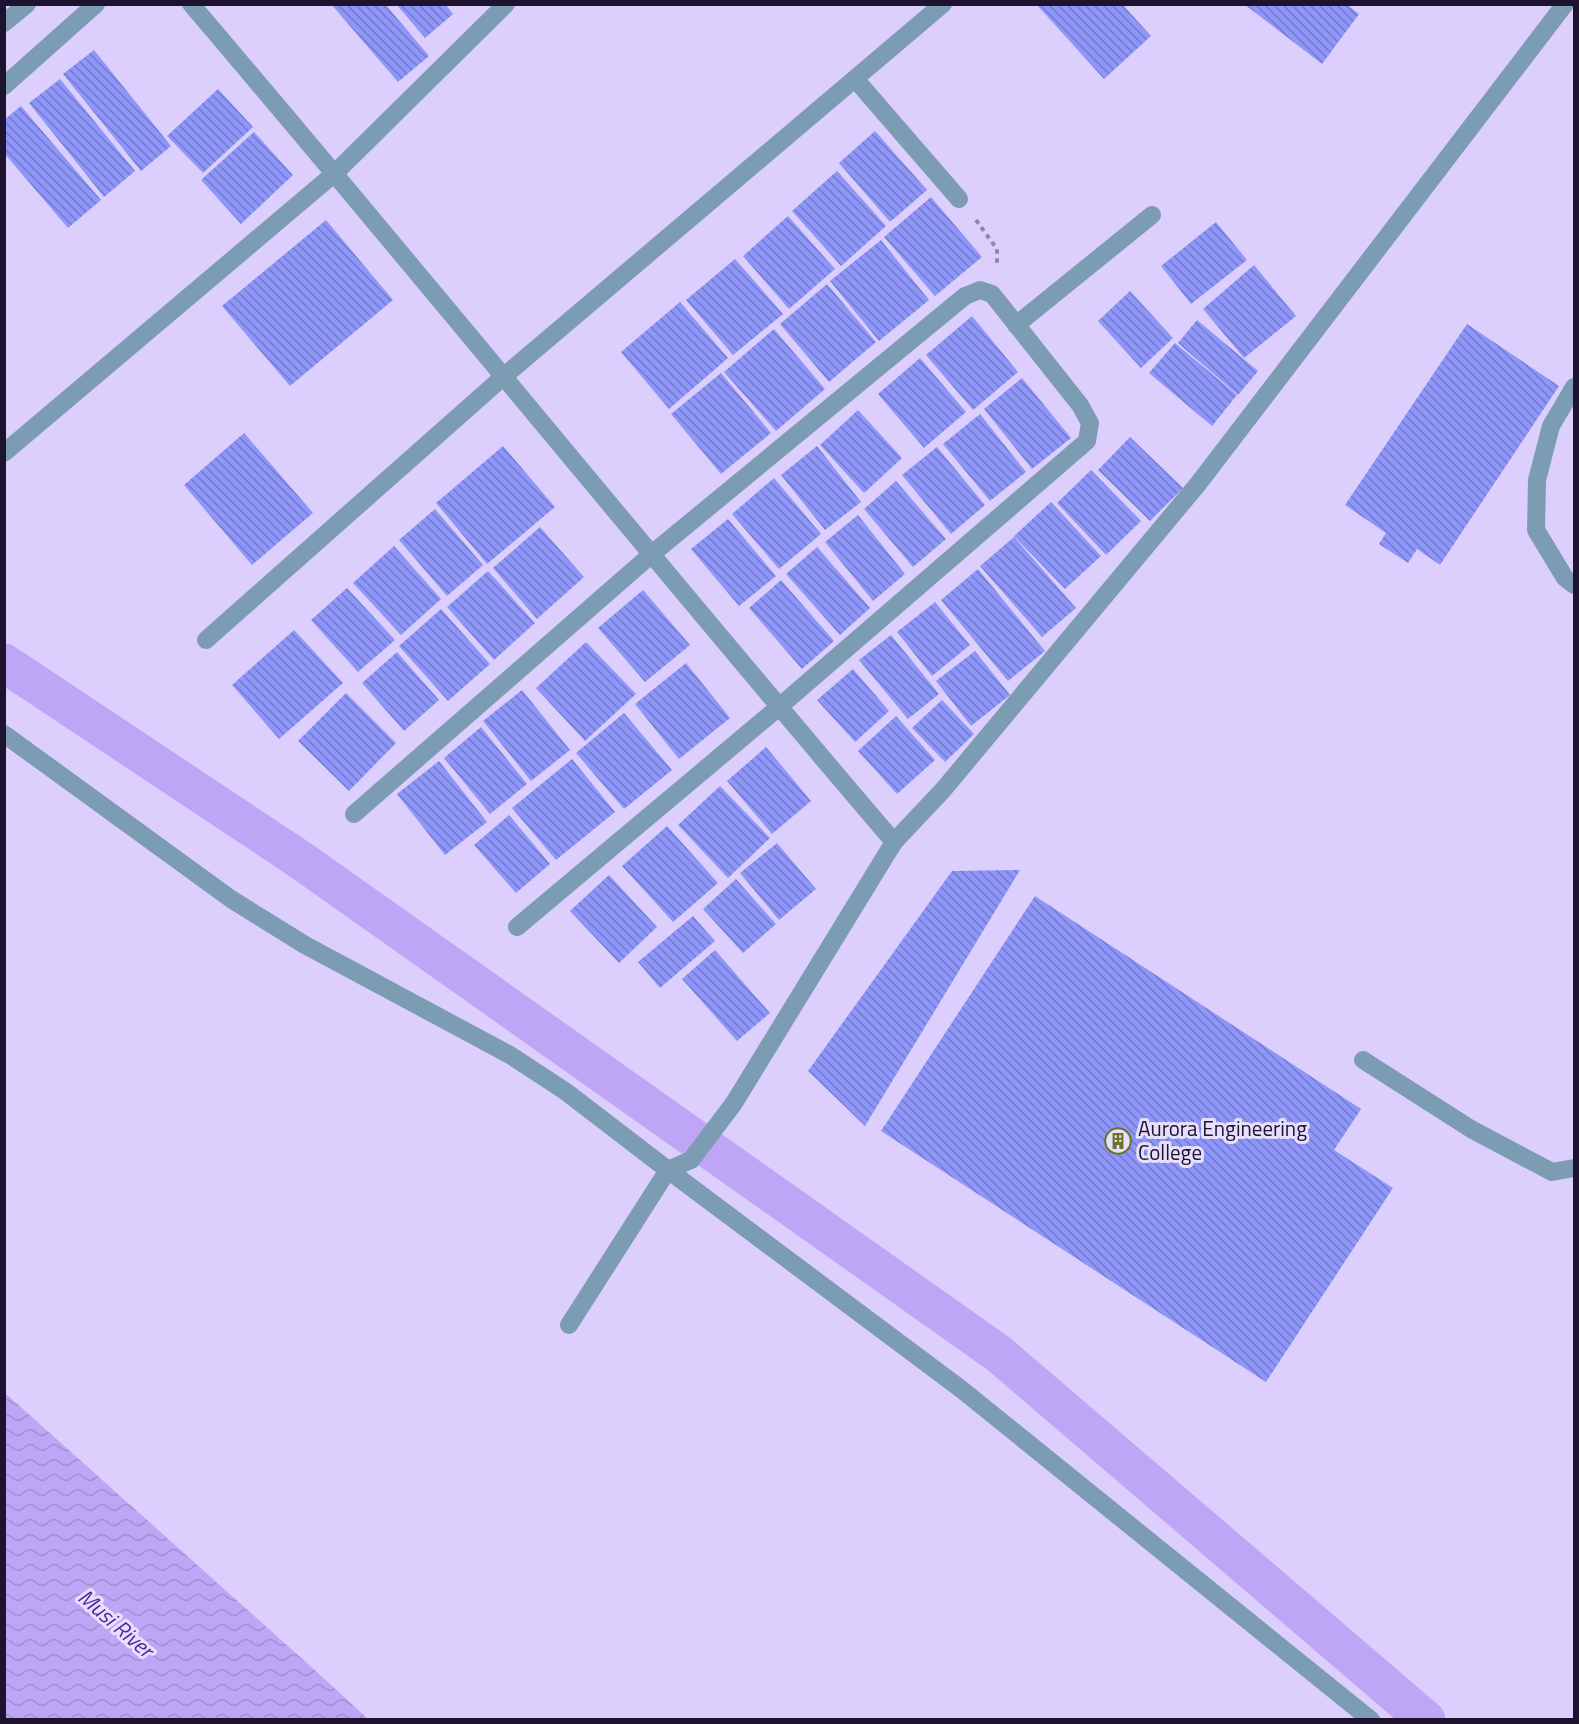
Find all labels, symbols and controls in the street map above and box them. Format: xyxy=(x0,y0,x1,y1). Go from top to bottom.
place label: Aurora Engineering College xyxy=(1138,1112,1307,1168)
building icon: Aurora Engineering College xyxy=(1103,1126,1133,1156)
water label: Musi River xyxy=(71,1580,164,1668)

